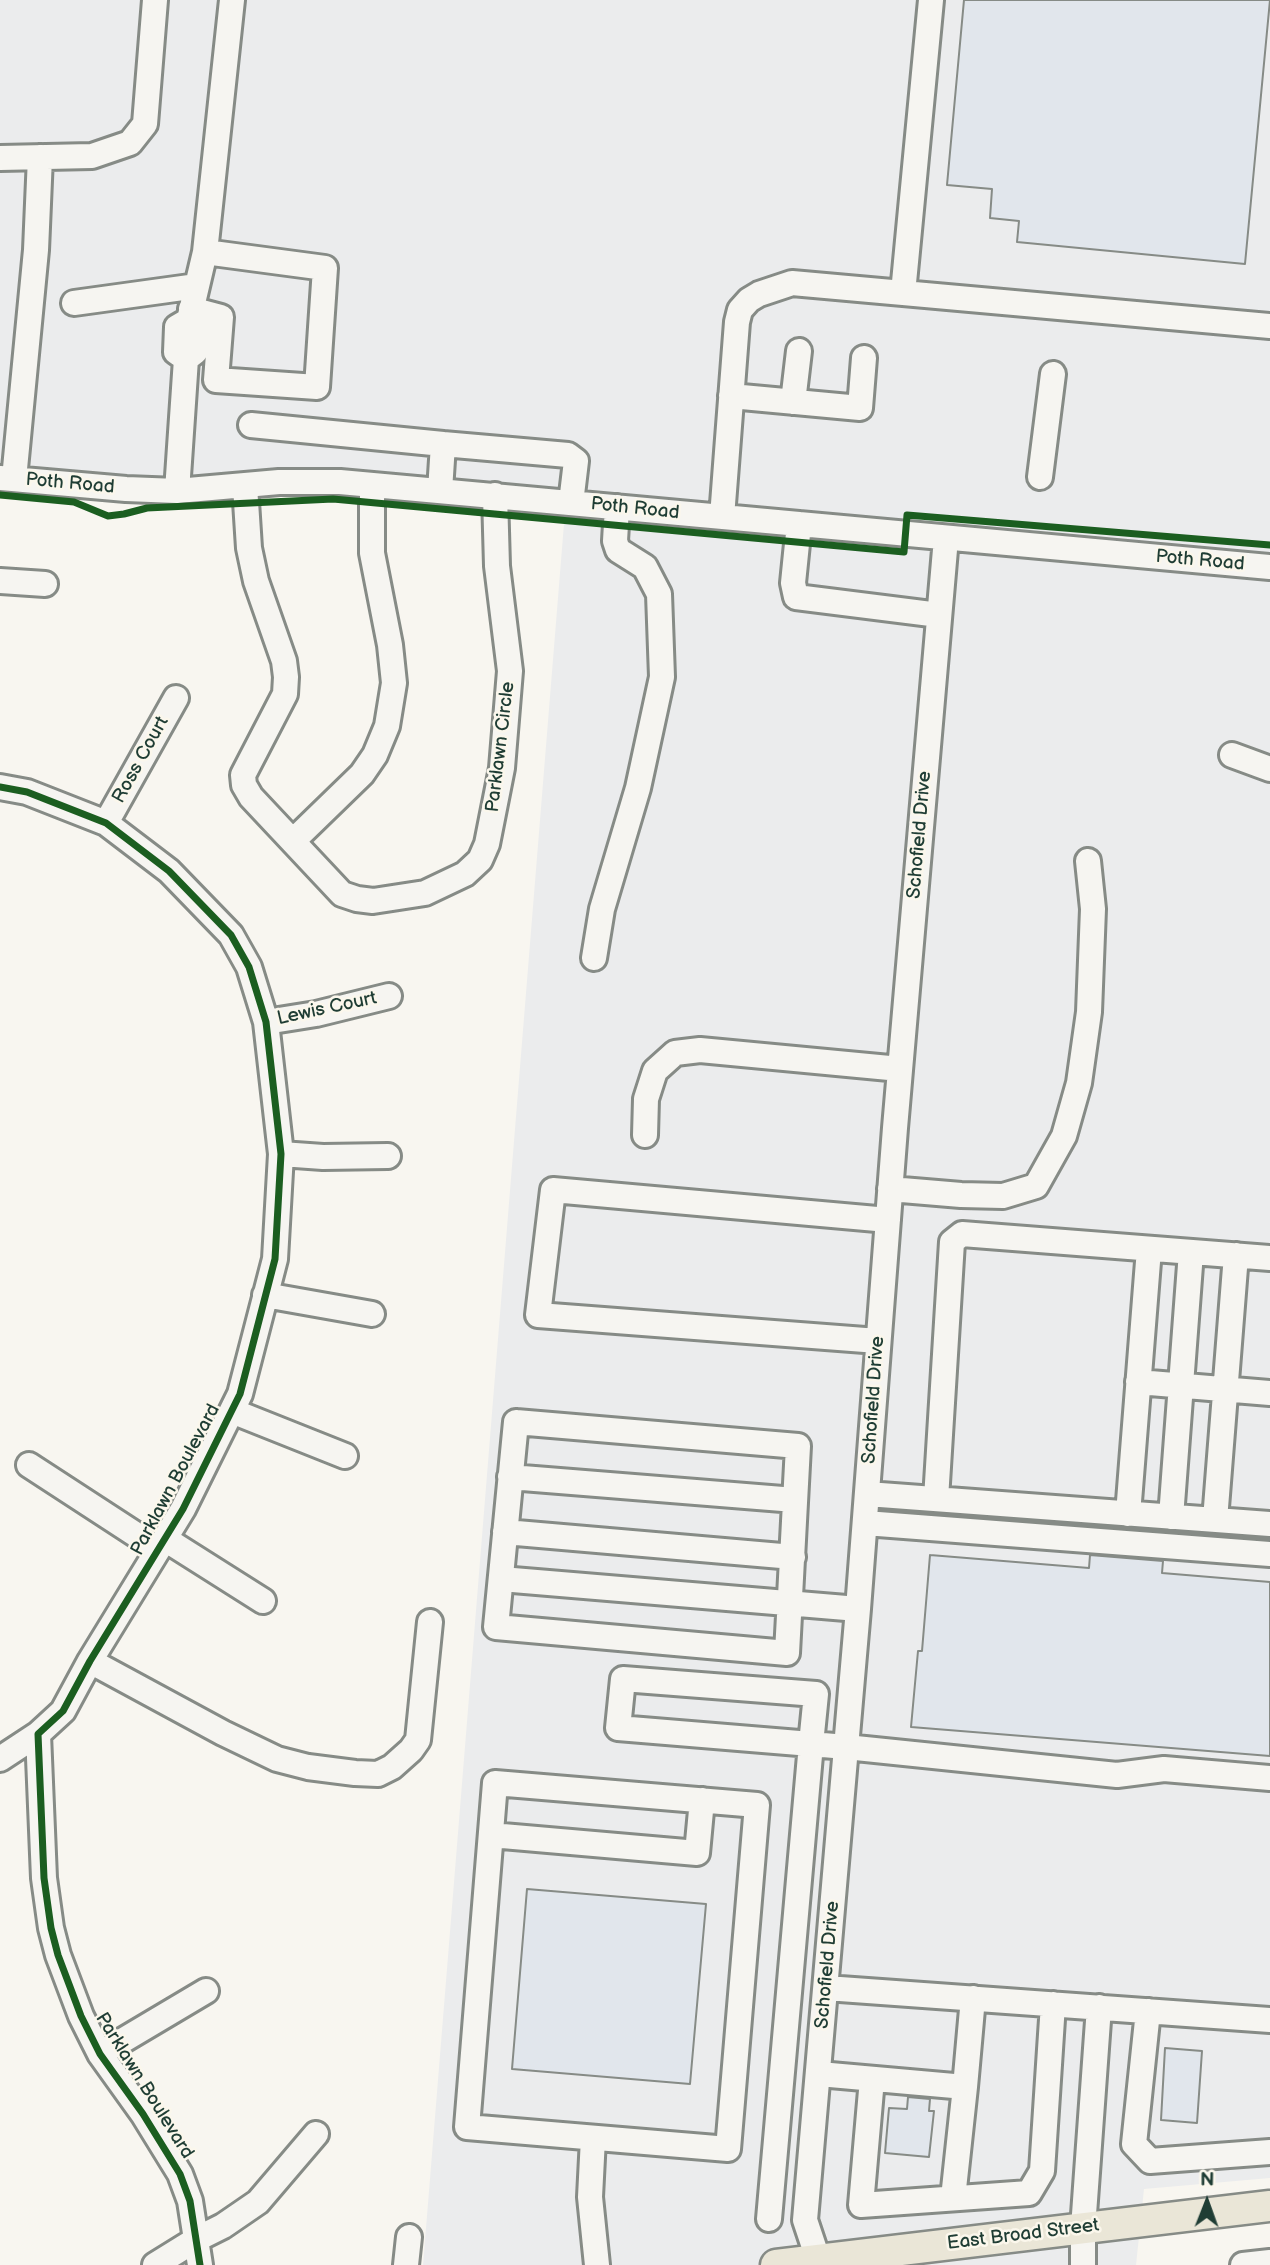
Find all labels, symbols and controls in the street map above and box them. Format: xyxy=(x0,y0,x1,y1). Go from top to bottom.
street label: Poth Road xyxy=(25,469,115,499)
street label: Poth Road xyxy=(589,493,681,525)
street label: Poth Road xyxy=(1155,546,1245,576)
street label: Parklawn Circle xyxy=(482,680,520,814)
street label: Ross Court xyxy=(108,713,174,807)
street label: Schofield Drive xyxy=(903,770,937,900)
street label: Lewis Court xyxy=(275,987,379,1031)
street label: Schofield Drive xyxy=(858,1335,890,1465)
street label: Parklawn Boulevard xyxy=(126,1400,226,1560)
street label: Schofield Drive xyxy=(811,1900,845,2030)
street label: Parklawn Boulevard xyxy=(90,2009,198,2163)
north arrow xyxy=(1172,2167,1242,2237)
text: N xyxy=(1200,2169,1215,2192)
street label: East Broad Street xyxy=(946,2214,1100,2256)

